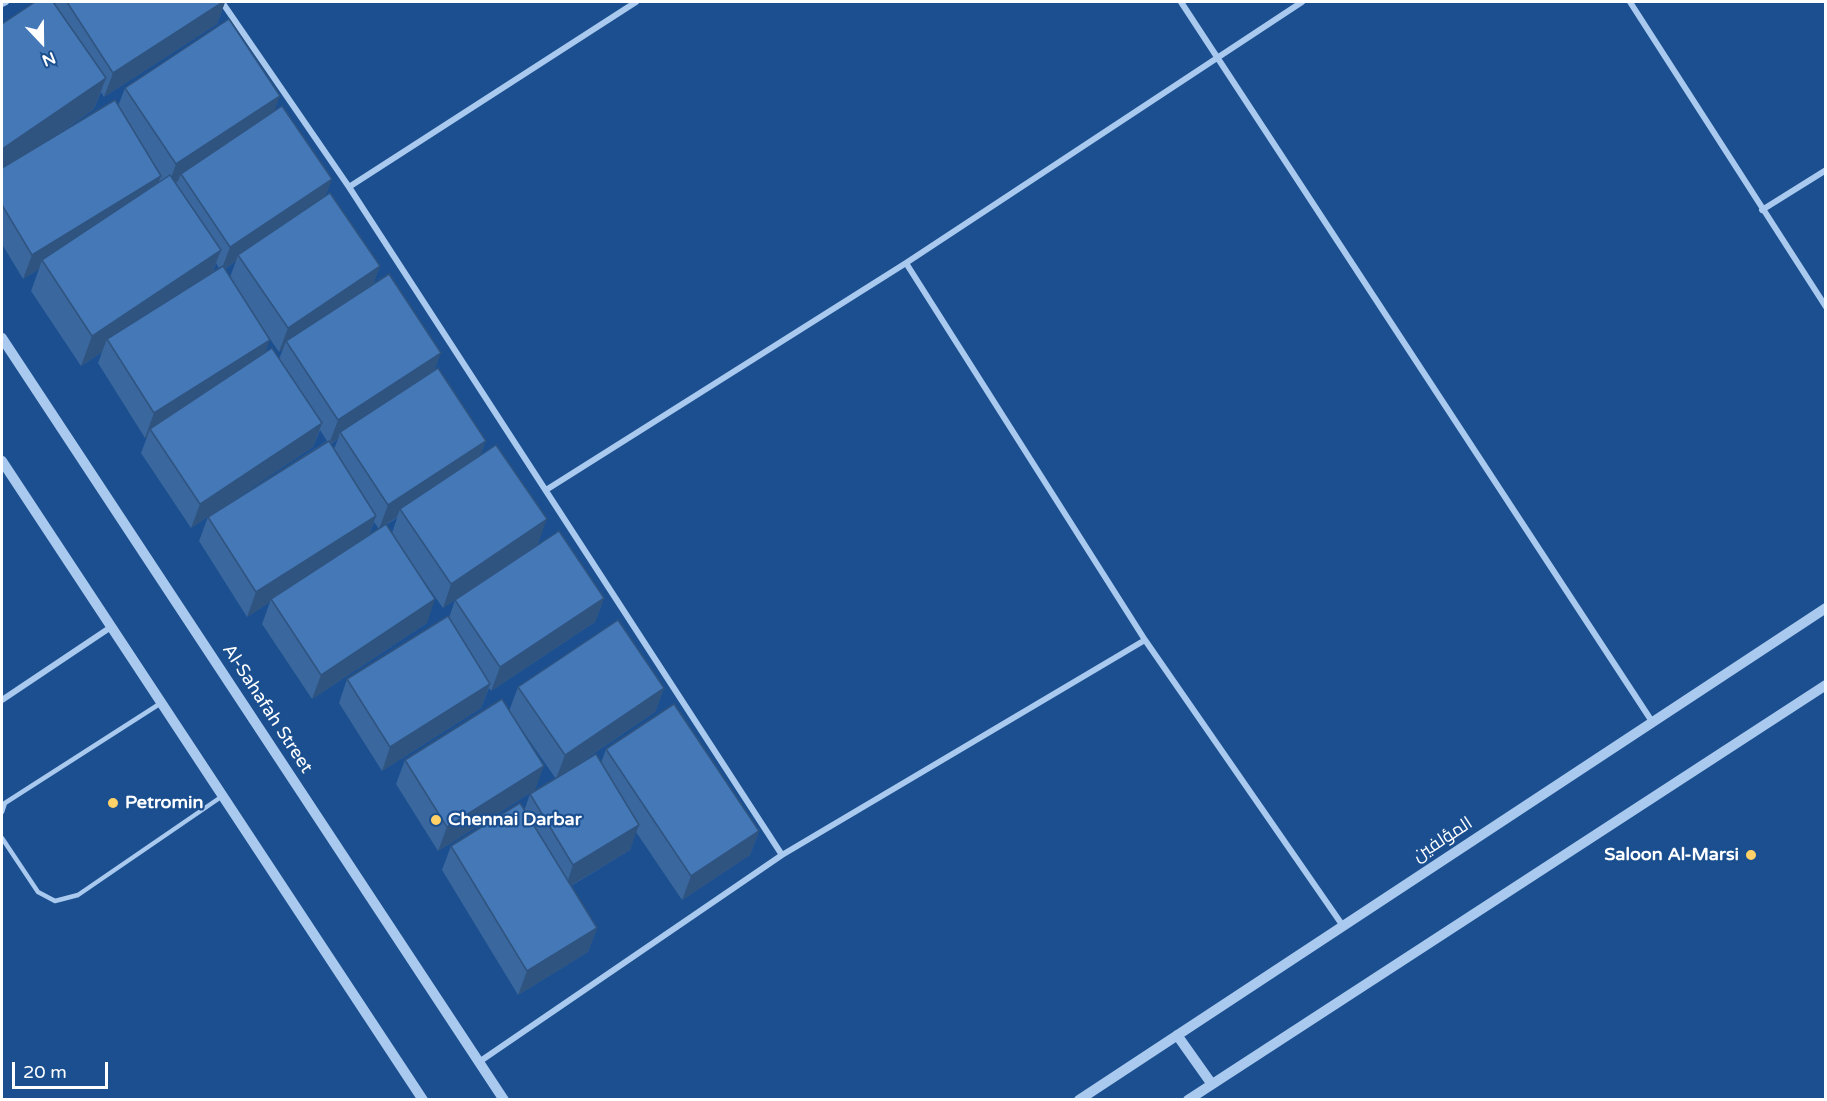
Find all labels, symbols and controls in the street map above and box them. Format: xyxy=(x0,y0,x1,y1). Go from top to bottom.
north arrow xyxy=(12,12,72,72)
text: N xyxy=(39,47,58,70)
street label: Al-Sahafah Street xyxy=(217,640,317,778)
place label: Petromin xyxy=(125,792,203,814)
marker: Petromin xyxy=(106,796,120,810)
place label: Chennai Darbar xyxy=(448,809,582,831)
marker: Chennai Darbar xyxy=(429,813,443,827)
street label: المؤلفين xyxy=(1409,813,1477,867)
place label: Saloon Al-Marsi xyxy=(1604,844,1739,866)
marker: Saloon Al-Marsi xyxy=(1744,848,1758,862)
scale bar xyxy=(15,1050,111,1088)
text: 20 m xyxy=(23,1061,67,1083)

